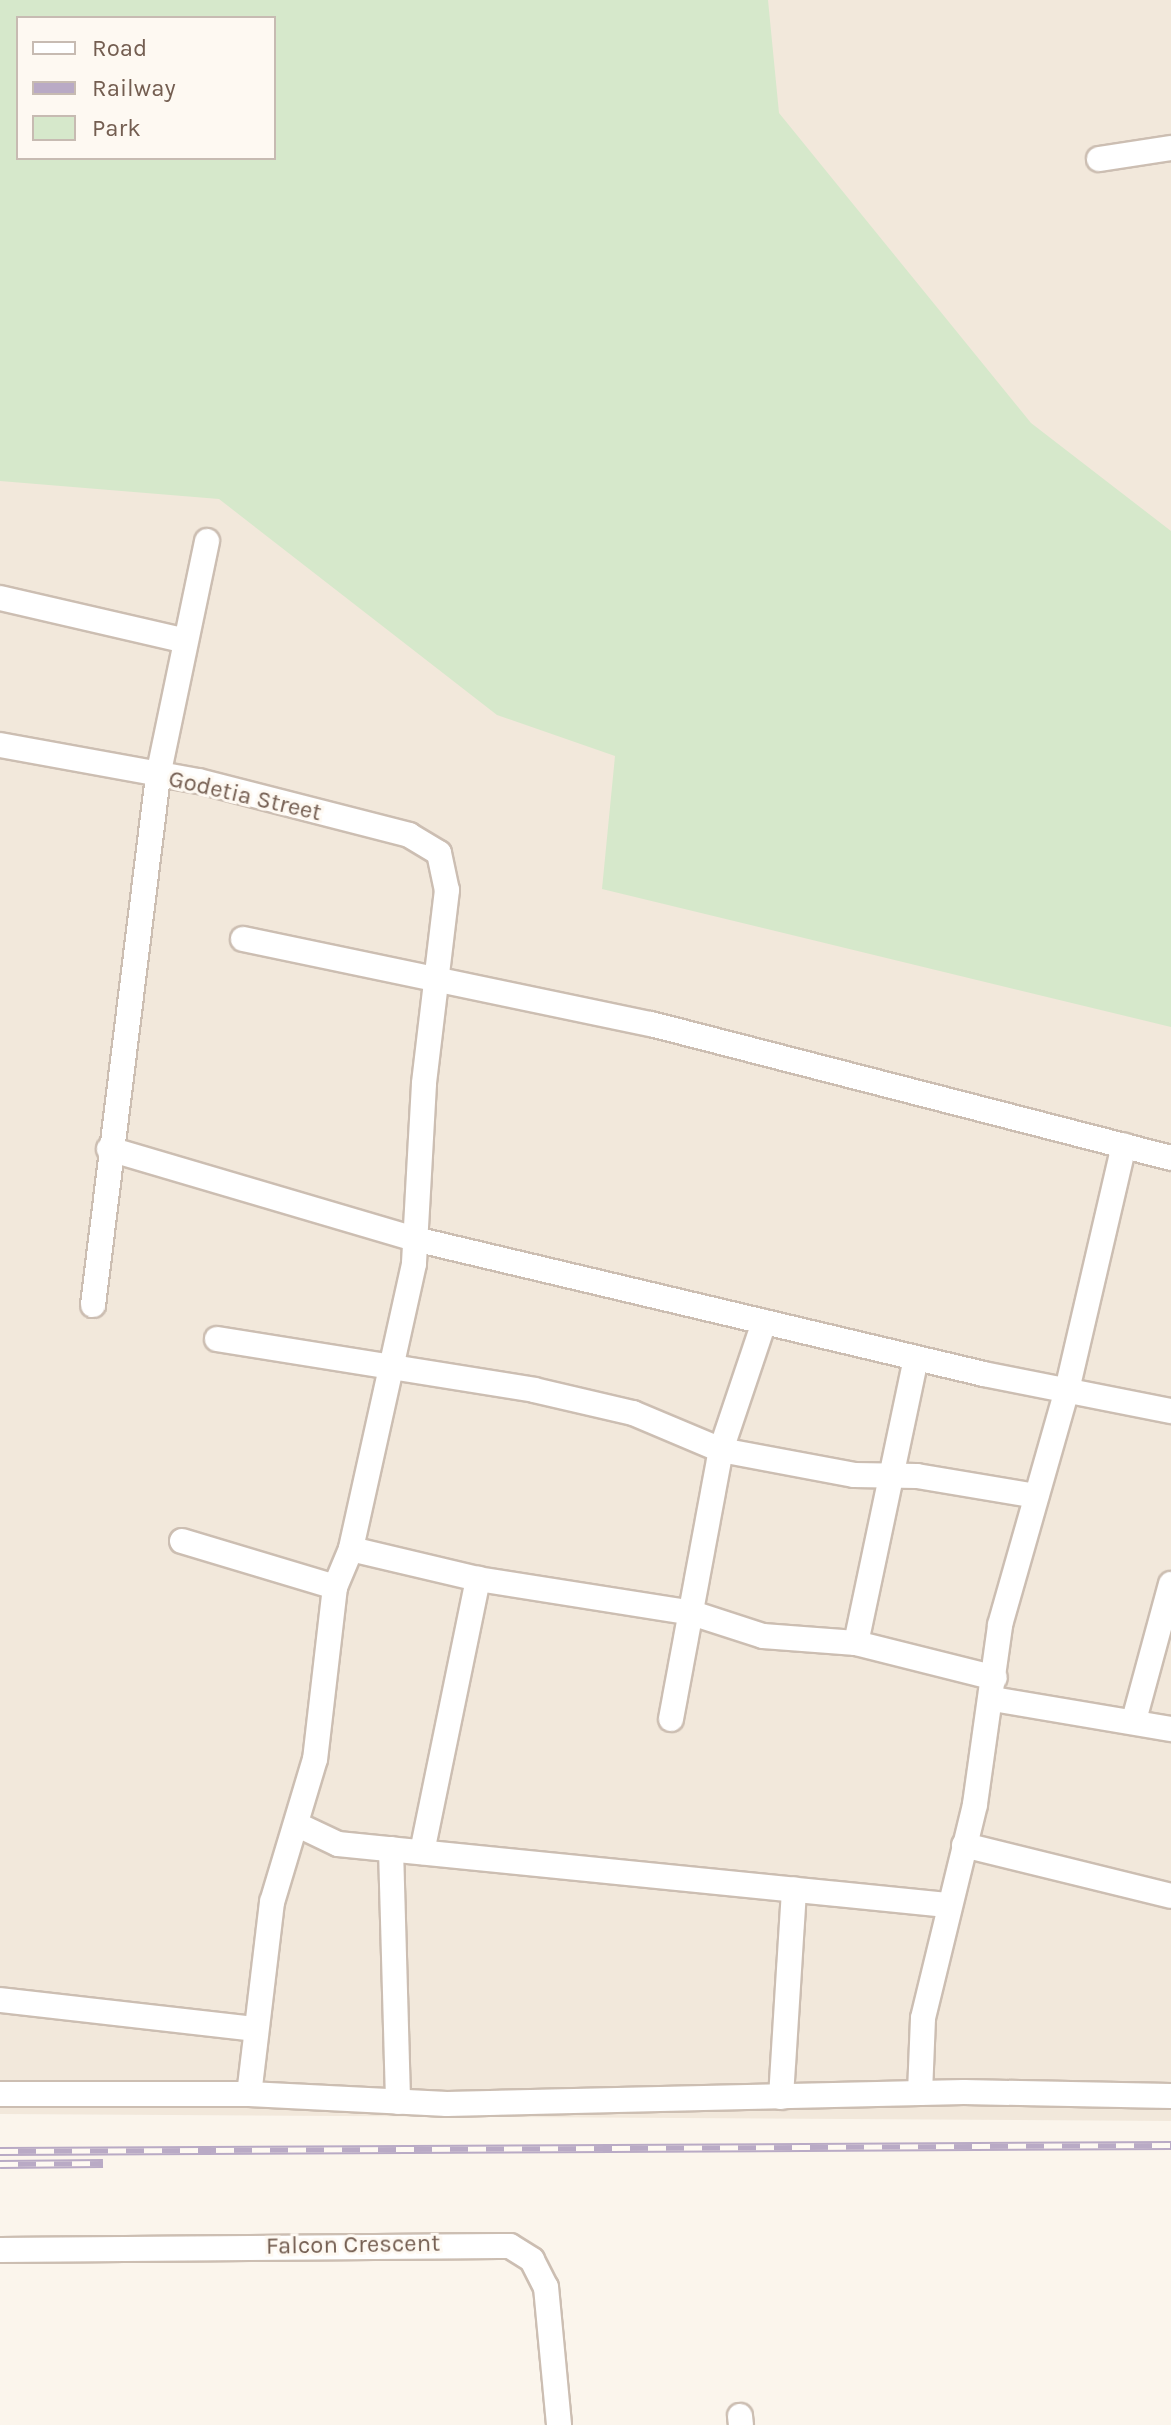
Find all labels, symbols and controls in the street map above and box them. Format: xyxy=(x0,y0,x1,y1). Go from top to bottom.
legend xyxy=(16,16,276,160)
text: Road xyxy=(92,34,147,62)
text: Railway xyxy=(92,74,176,102)
text: Park xyxy=(92,114,141,142)
street label: Godetia Street xyxy=(166,764,324,828)
street label: Falcon Crescent xyxy=(266,2229,440,2261)

